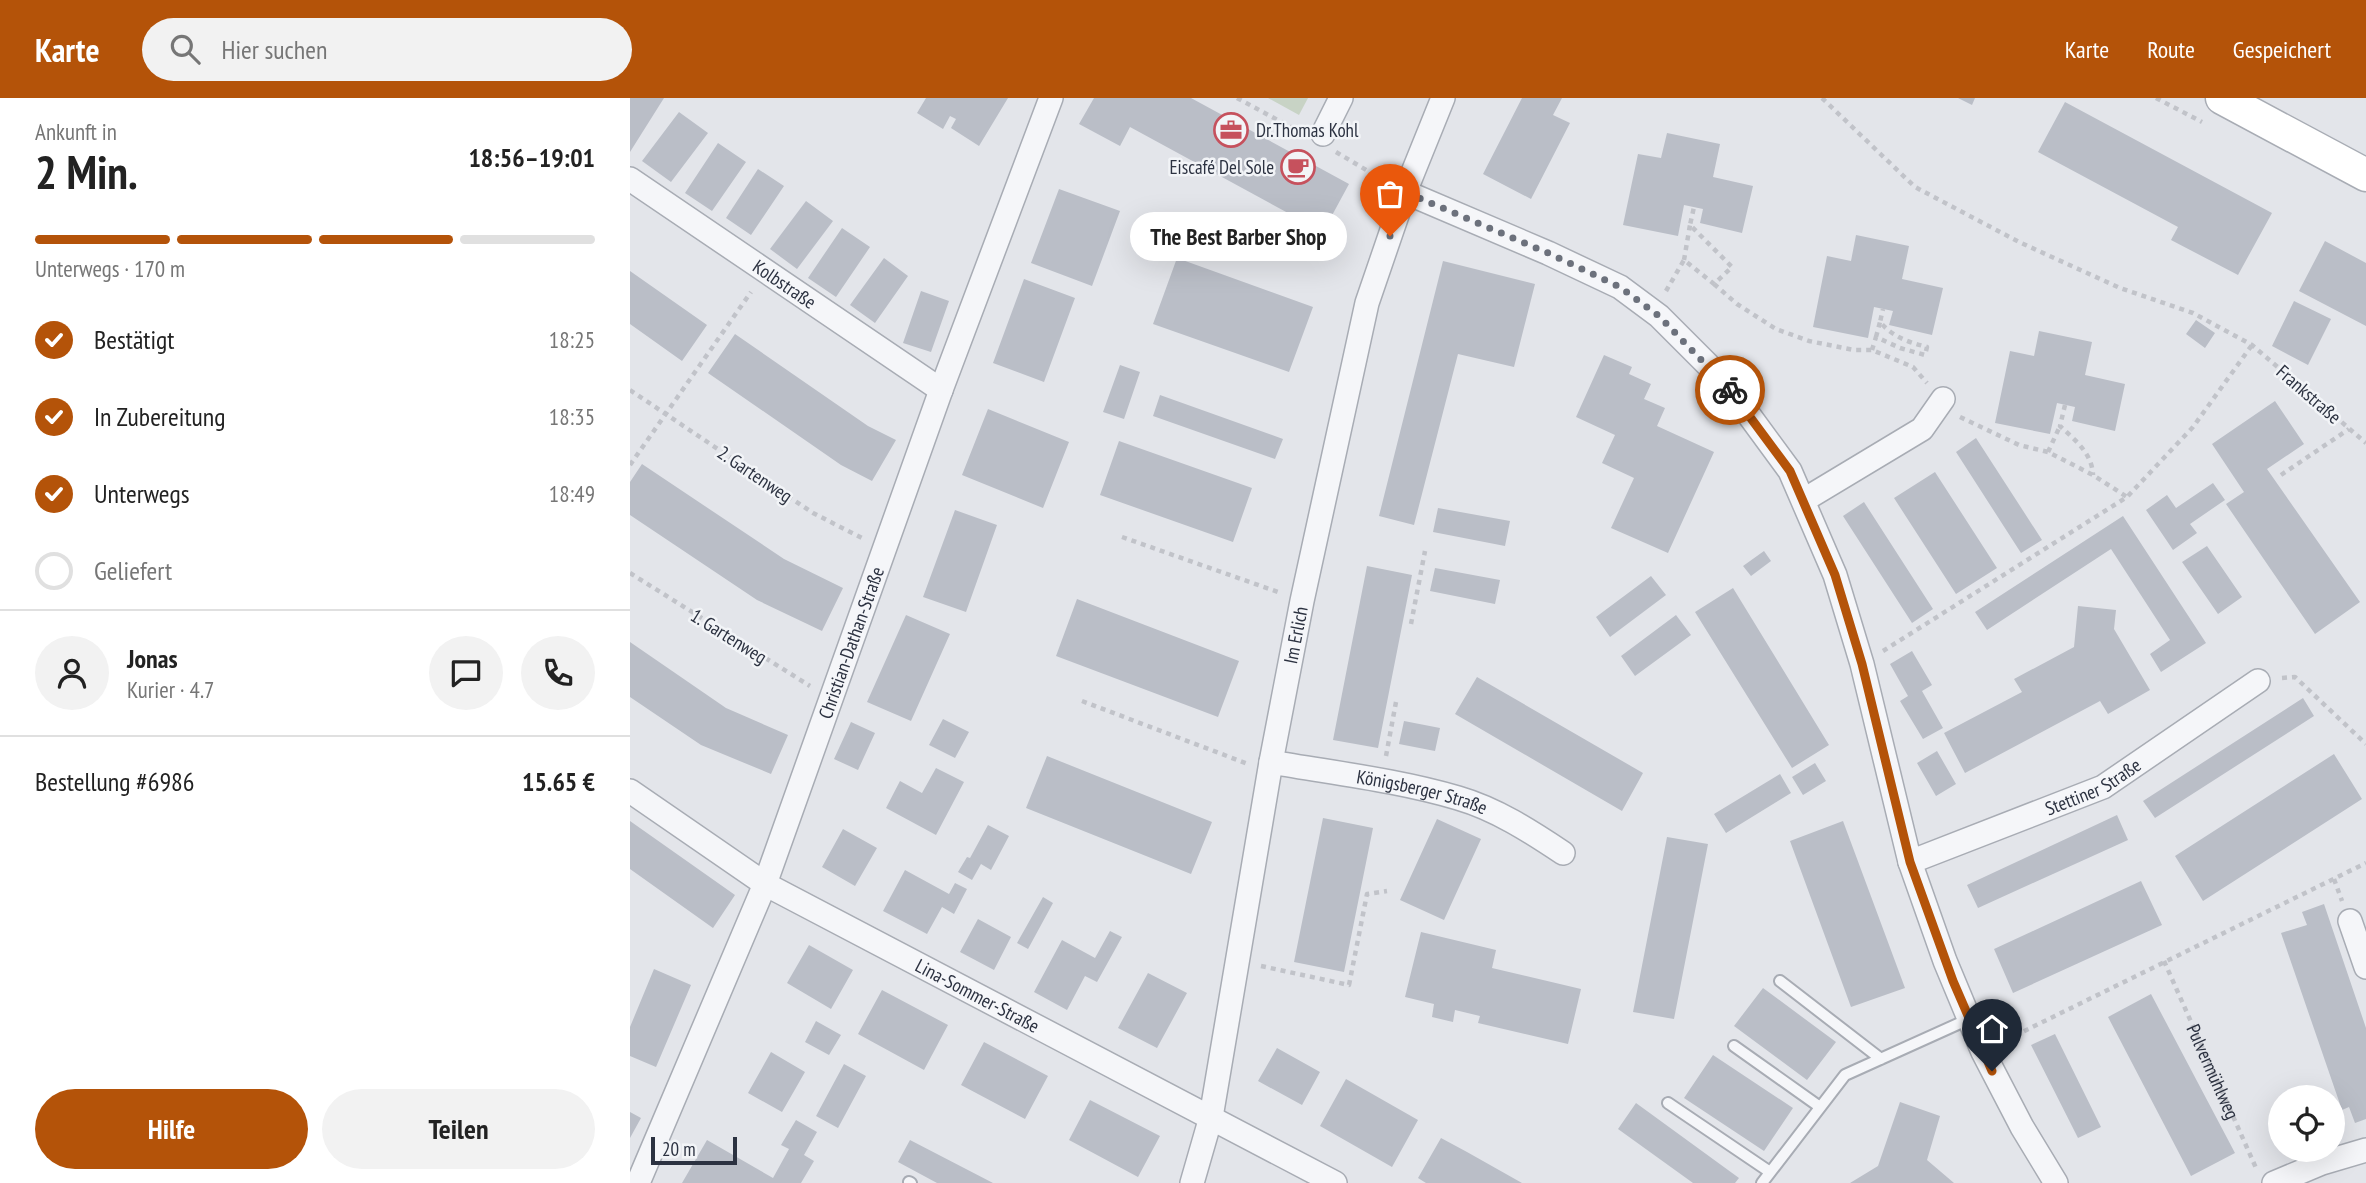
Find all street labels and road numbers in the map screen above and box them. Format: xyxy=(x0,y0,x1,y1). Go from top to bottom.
street label: Kolbstraße xyxy=(749,254,821,314)
street label: Frankstraße xyxy=(2272,359,2346,429)
street label: 2. Gartenweg xyxy=(713,440,797,508)
street label: Christian-Dathan-Straße xyxy=(813,563,889,722)
street label: 1. Gartenweg xyxy=(686,603,772,669)
street label: Im Erlich xyxy=(1278,604,1313,666)
street label: Stettiner Straße xyxy=(2042,753,2146,820)
street label: Königsberger Straße xyxy=(1355,764,1491,820)
street label: Lina-Sommer-Straße xyxy=(912,953,1044,1038)
street label: Pulvermühlweg xyxy=(2182,1020,2245,1123)

